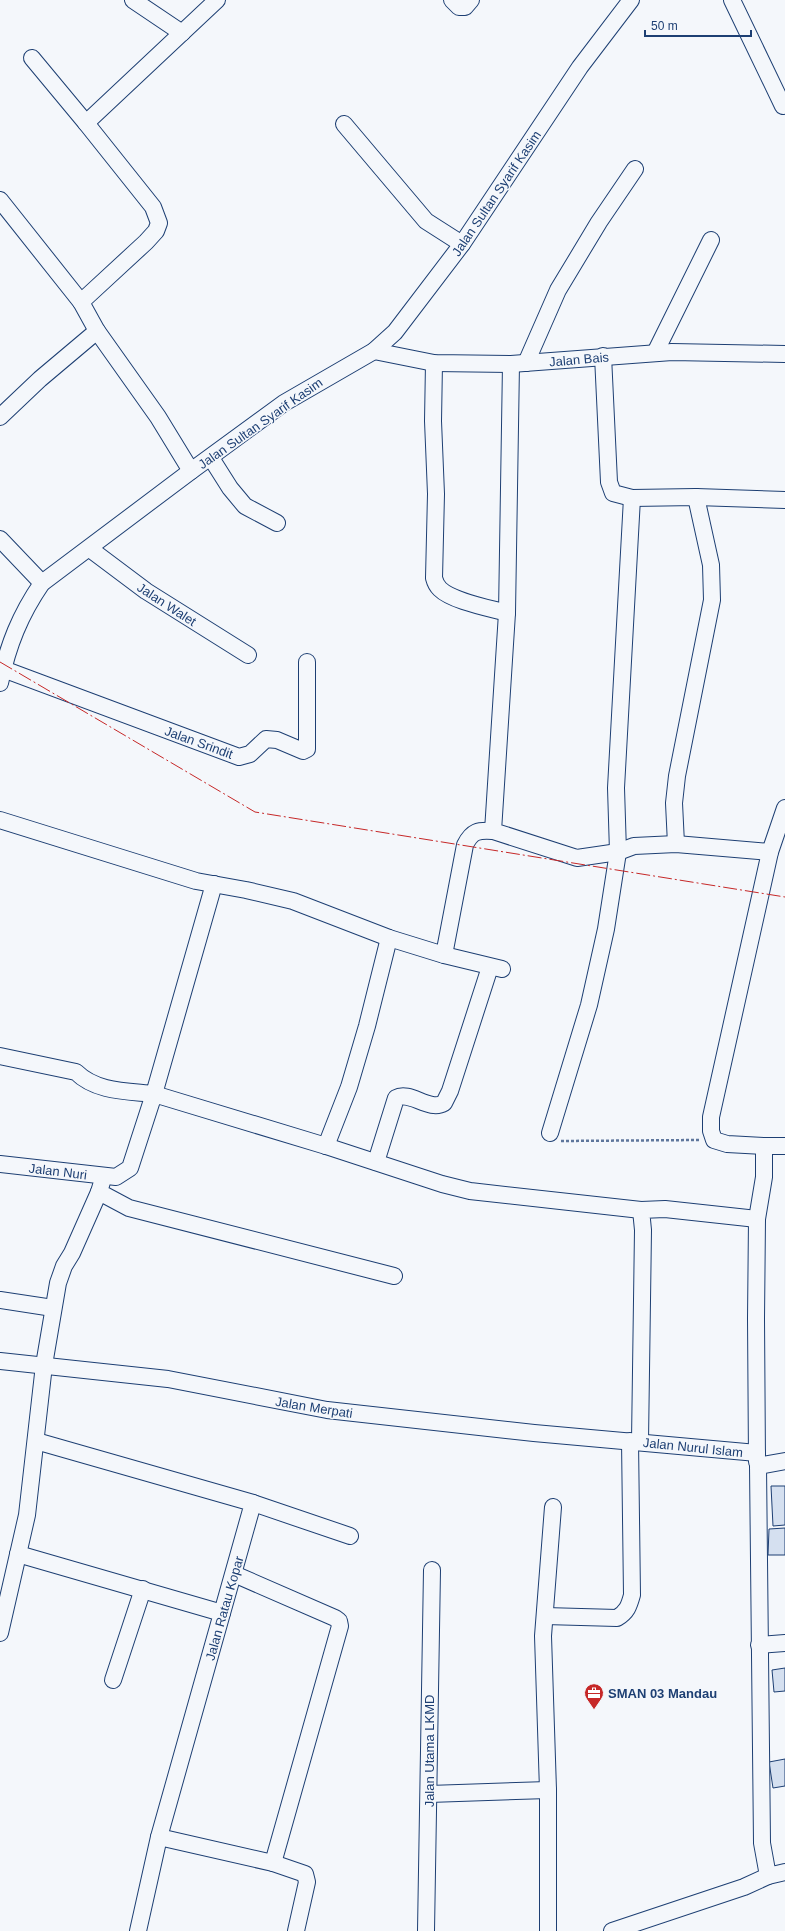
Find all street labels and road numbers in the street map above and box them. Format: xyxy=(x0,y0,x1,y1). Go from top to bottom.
street label: Jalan Sultan Syarif Kasim xyxy=(449,128,544,259)
street label: Jalan Bais xyxy=(549,349,610,370)
street label: Jalan Sultan Syarif Kasim xyxy=(195,375,325,472)
street label: Jalan Walet xyxy=(134,580,199,629)
street label: Jalan Srindit xyxy=(163,723,235,762)
street label: Jalan Nuri xyxy=(28,1160,88,1183)
street label: Jalan Merpati xyxy=(274,1394,354,1421)
street label: Jalan Nurul Islam xyxy=(642,1435,744,1460)
street label: Jalan Ratau Kopar xyxy=(202,1554,247,1662)
street label: Jalan Utama LKMD xyxy=(422,1695,437,1807)

